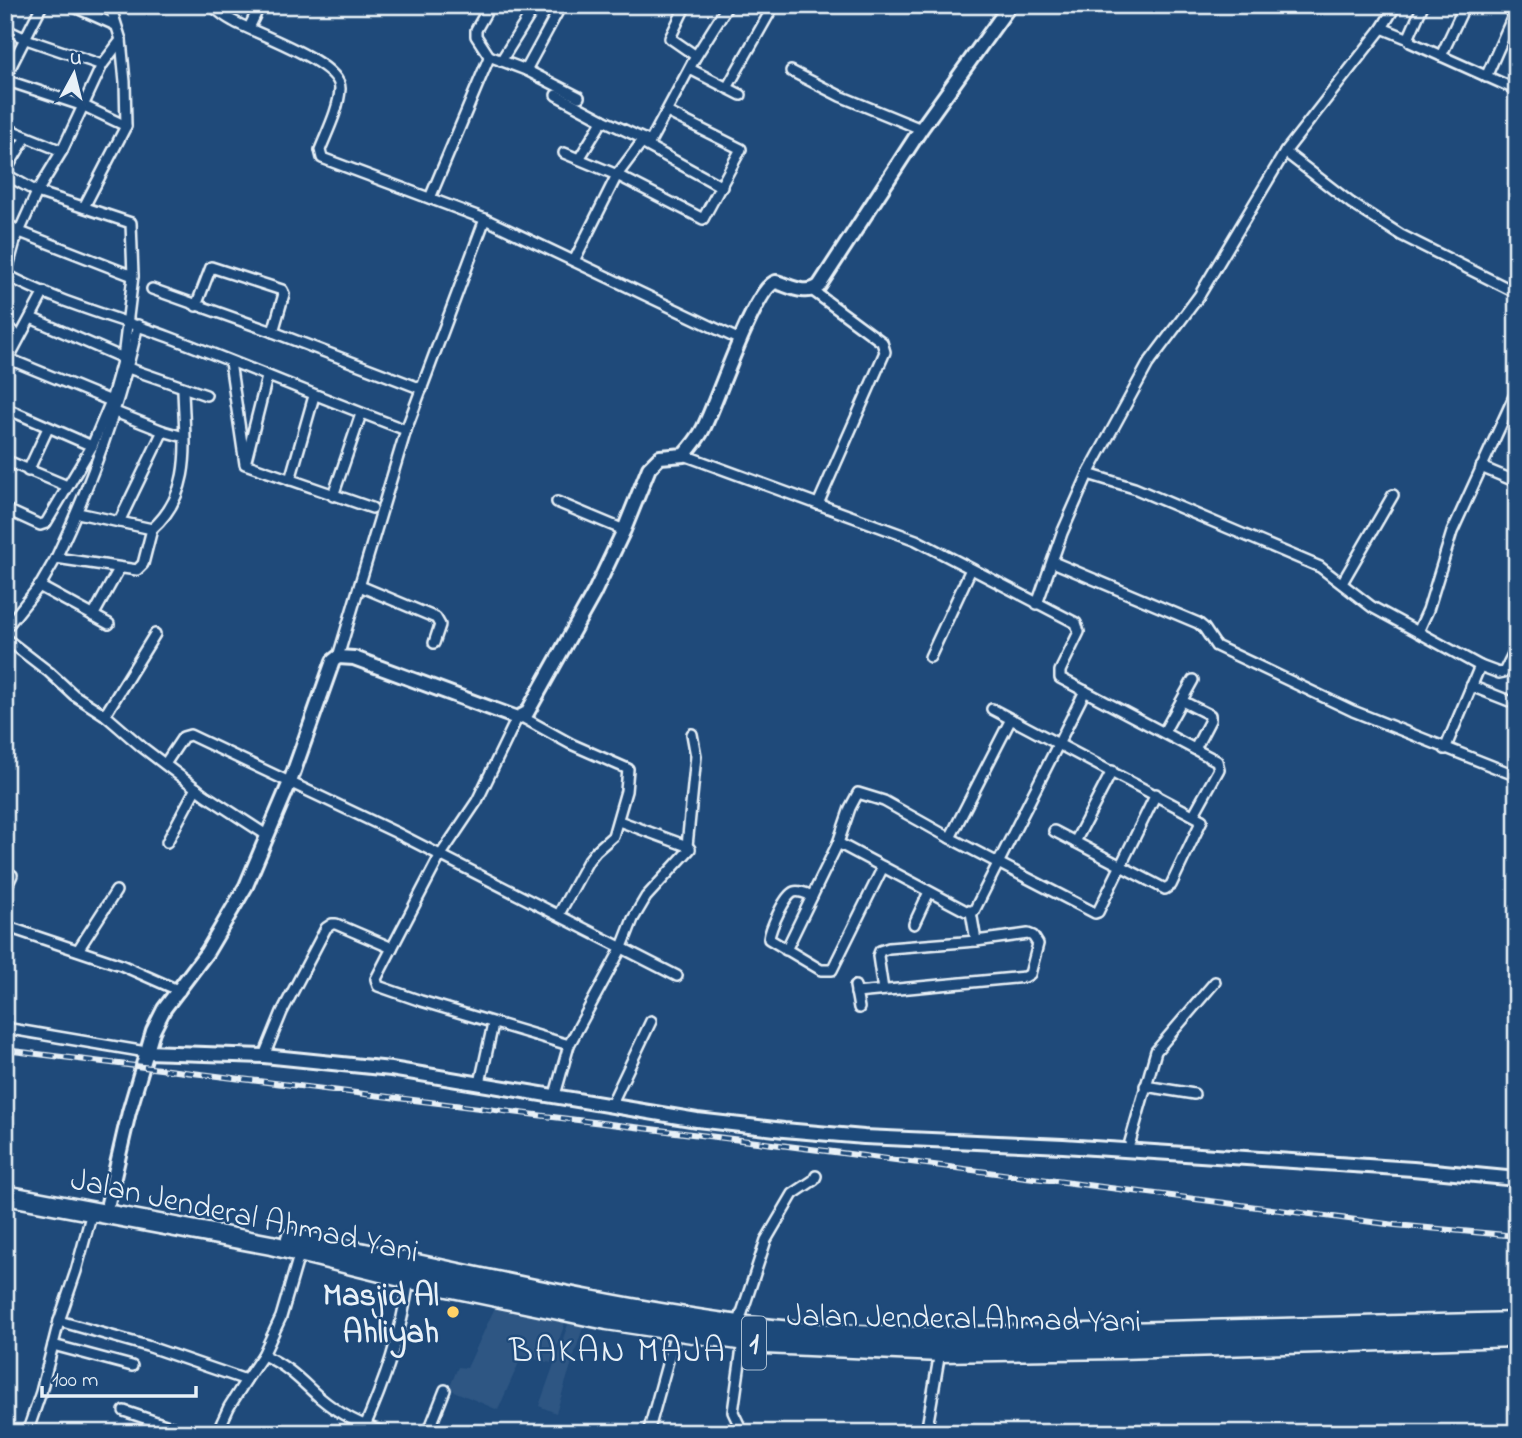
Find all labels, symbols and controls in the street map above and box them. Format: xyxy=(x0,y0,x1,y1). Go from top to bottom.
north arrow xyxy=(38,38,108,108)
text: U xyxy=(68,45,83,74)
street label: Jalan Jenderal Ahmad Yani xyxy=(66,1158,423,1277)
place label: Masjid Al Ahliyah xyxy=(323,1274,439,1359)
street label: Jalan Jenderal Ahmad Yani xyxy=(786,1294,1142,1347)
marker: Masjid Al Ahliyah xyxy=(445,1304,461,1320)
road number: 1 xyxy=(742,1316,766,1370)
district label: BAKAN MAJA xyxy=(508,1327,727,1378)
scale bar xyxy=(42,1354,196,1398)
text: 100 m xyxy=(52,1366,98,1396)

